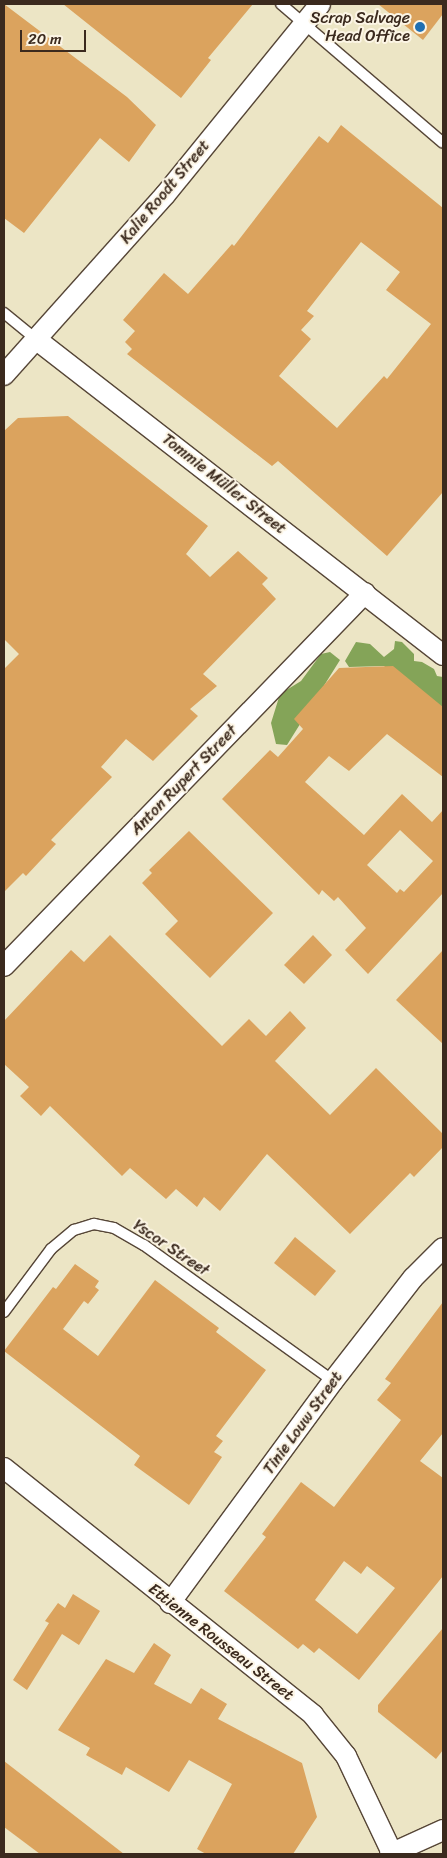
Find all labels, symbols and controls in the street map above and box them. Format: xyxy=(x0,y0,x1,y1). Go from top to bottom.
place label: Scrap Salvage Head Office xyxy=(311,8,410,46)
scale bar xyxy=(22,20,89,52)
marker: Scrap Salvage Head Office xyxy=(414,21,426,33)
text: 20 m xyxy=(28,26,62,52)
street label: Kalie Roodt Street xyxy=(116,136,214,248)
street label: Tommie Müller Street xyxy=(158,429,290,539)
street label: Anton Rupert Street xyxy=(126,721,242,839)
street label: Yscor Street xyxy=(129,1215,213,1281)
street label: Tinie Louw Street xyxy=(259,1367,347,1479)
street label: Ettienne Rousseau Street xyxy=(144,1579,298,1705)

